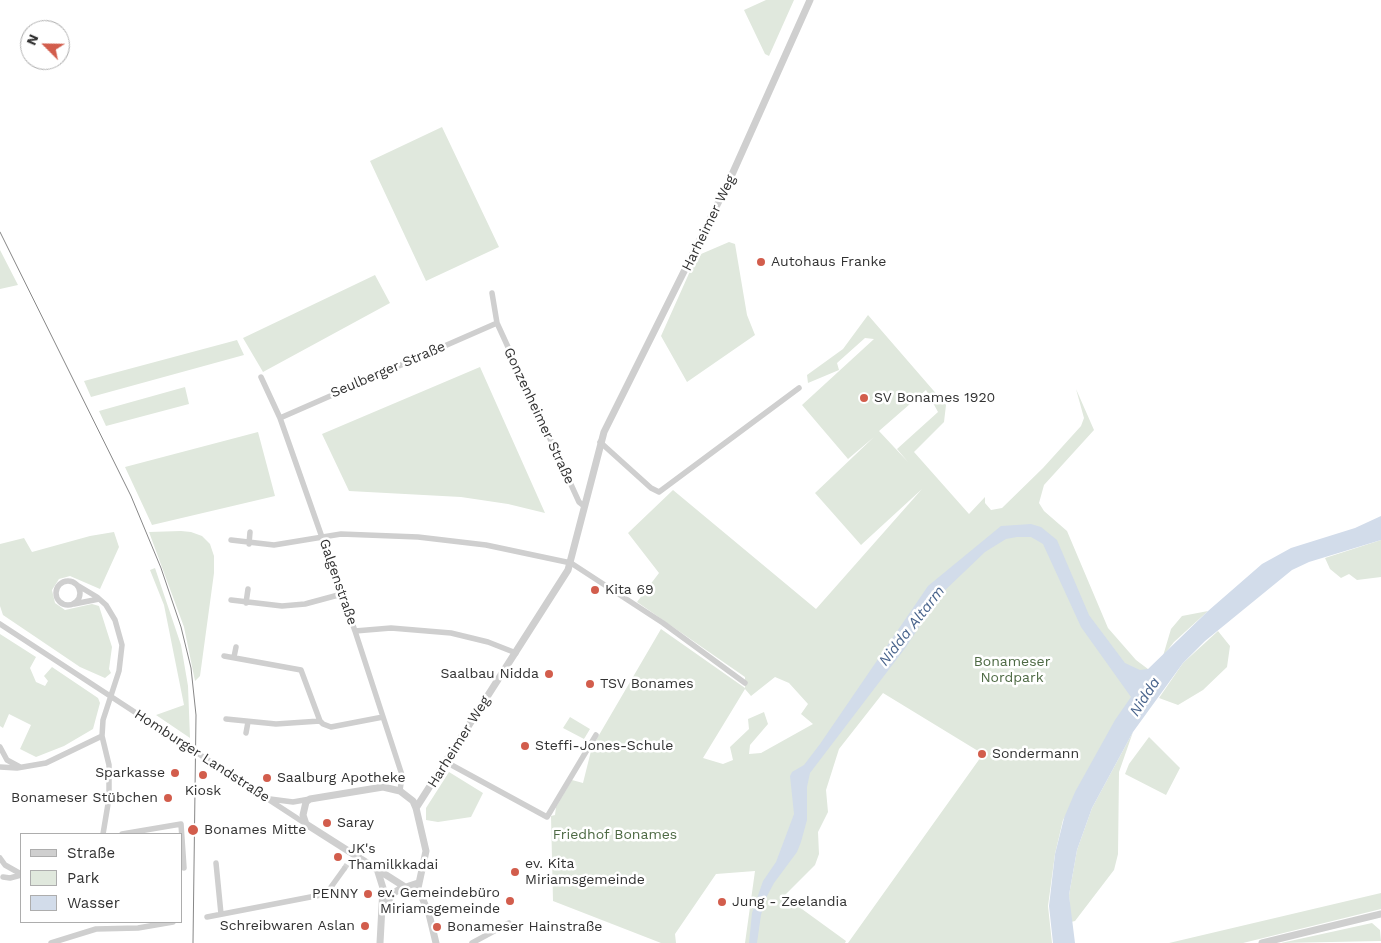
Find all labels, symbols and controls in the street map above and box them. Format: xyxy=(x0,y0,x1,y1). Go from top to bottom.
north arrow xyxy=(20,20,70,70)
text: N xyxy=(23,32,42,47)
street label: Harheimer Weg xyxy=(679,172,739,274)
place label: Autohaus Franke xyxy=(771,254,886,270)
marker: Autohaus Franke xyxy=(755,256,767,268)
street label: Seulberger Straße xyxy=(328,338,448,402)
street label: Gonzenheimer Straße xyxy=(500,345,578,487)
place label: SV Bonames 1920 xyxy=(874,390,995,406)
marker: SV Bonames 1920 xyxy=(858,392,870,404)
street label: Galgenstraße xyxy=(315,537,361,627)
place label: Kita 69 xyxy=(605,582,654,598)
water label: Nidda Altarm xyxy=(875,582,949,670)
marker: Kita 69 xyxy=(589,584,601,596)
park label: Bonameser Nordpark xyxy=(974,654,1050,686)
place label: Saalbau Nidda xyxy=(440,666,539,682)
marker: Saalbau Nidda xyxy=(543,668,555,680)
water label: Nidda xyxy=(1126,674,1164,720)
place label: TSV Bonames xyxy=(600,676,694,692)
marker: TSV Bonames xyxy=(584,678,596,690)
street label: Harheimer Weg xyxy=(424,693,494,791)
street label: Homburger Landstraße xyxy=(131,706,273,806)
place label: Steffi-Jones-Schule xyxy=(535,738,673,754)
marker: Steffi-Jones-Schule xyxy=(519,740,531,752)
place label: Sondermann xyxy=(992,746,1079,762)
marker: Sondermann xyxy=(976,748,988,760)
place label: Sparkasse xyxy=(95,765,165,781)
marker: Sparkasse xyxy=(169,767,181,779)
marker: Kiosk xyxy=(197,769,209,781)
place label: Saalburg Apotheke xyxy=(277,770,406,786)
marker: Saalburg Apotheke xyxy=(261,772,273,784)
place label: Kiosk xyxy=(185,783,221,799)
place label: Bonameser Stübchen xyxy=(11,790,158,806)
marker: Bonameser Stübchen xyxy=(162,792,174,804)
place label: Saray xyxy=(337,815,374,831)
marker: Saray xyxy=(321,817,333,829)
place label: Bonames Mitte xyxy=(204,822,306,838)
marker: Bonames Mitte xyxy=(186,823,200,837)
park label: Friedhof Bonames xyxy=(553,827,677,843)
legend xyxy=(20,833,182,923)
place label: JK's Thamilkkadai xyxy=(348,841,438,874)
text: Straße xyxy=(67,844,115,862)
marker: JK's Thamilkkadai xyxy=(332,851,344,863)
place label: ev. Kita Miriamsgemeinde xyxy=(525,856,645,889)
marker: ev. Kita Miriamsgemeinde xyxy=(509,866,521,878)
text: Park xyxy=(67,869,99,887)
place label: ev. Gemeindebüro Miriamsgemeinde xyxy=(377,885,500,918)
place label: PENNY xyxy=(312,886,358,902)
marker: PENNY xyxy=(362,888,374,900)
text: Wasser xyxy=(67,894,120,912)
place label: Jung - Zeelandia xyxy=(732,894,847,910)
marker: ev. Gemeindebüro Miriamsgemeinde xyxy=(504,895,516,907)
marker: Jung - Zeelandia xyxy=(716,896,728,908)
place label: Schreibwaren Aslan xyxy=(220,918,355,934)
place label: Bonameser Hainstraße xyxy=(447,919,602,935)
marker: Schreibwaren Aslan xyxy=(359,920,371,932)
marker: Bonameser Hainstraße xyxy=(431,921,443,933)

